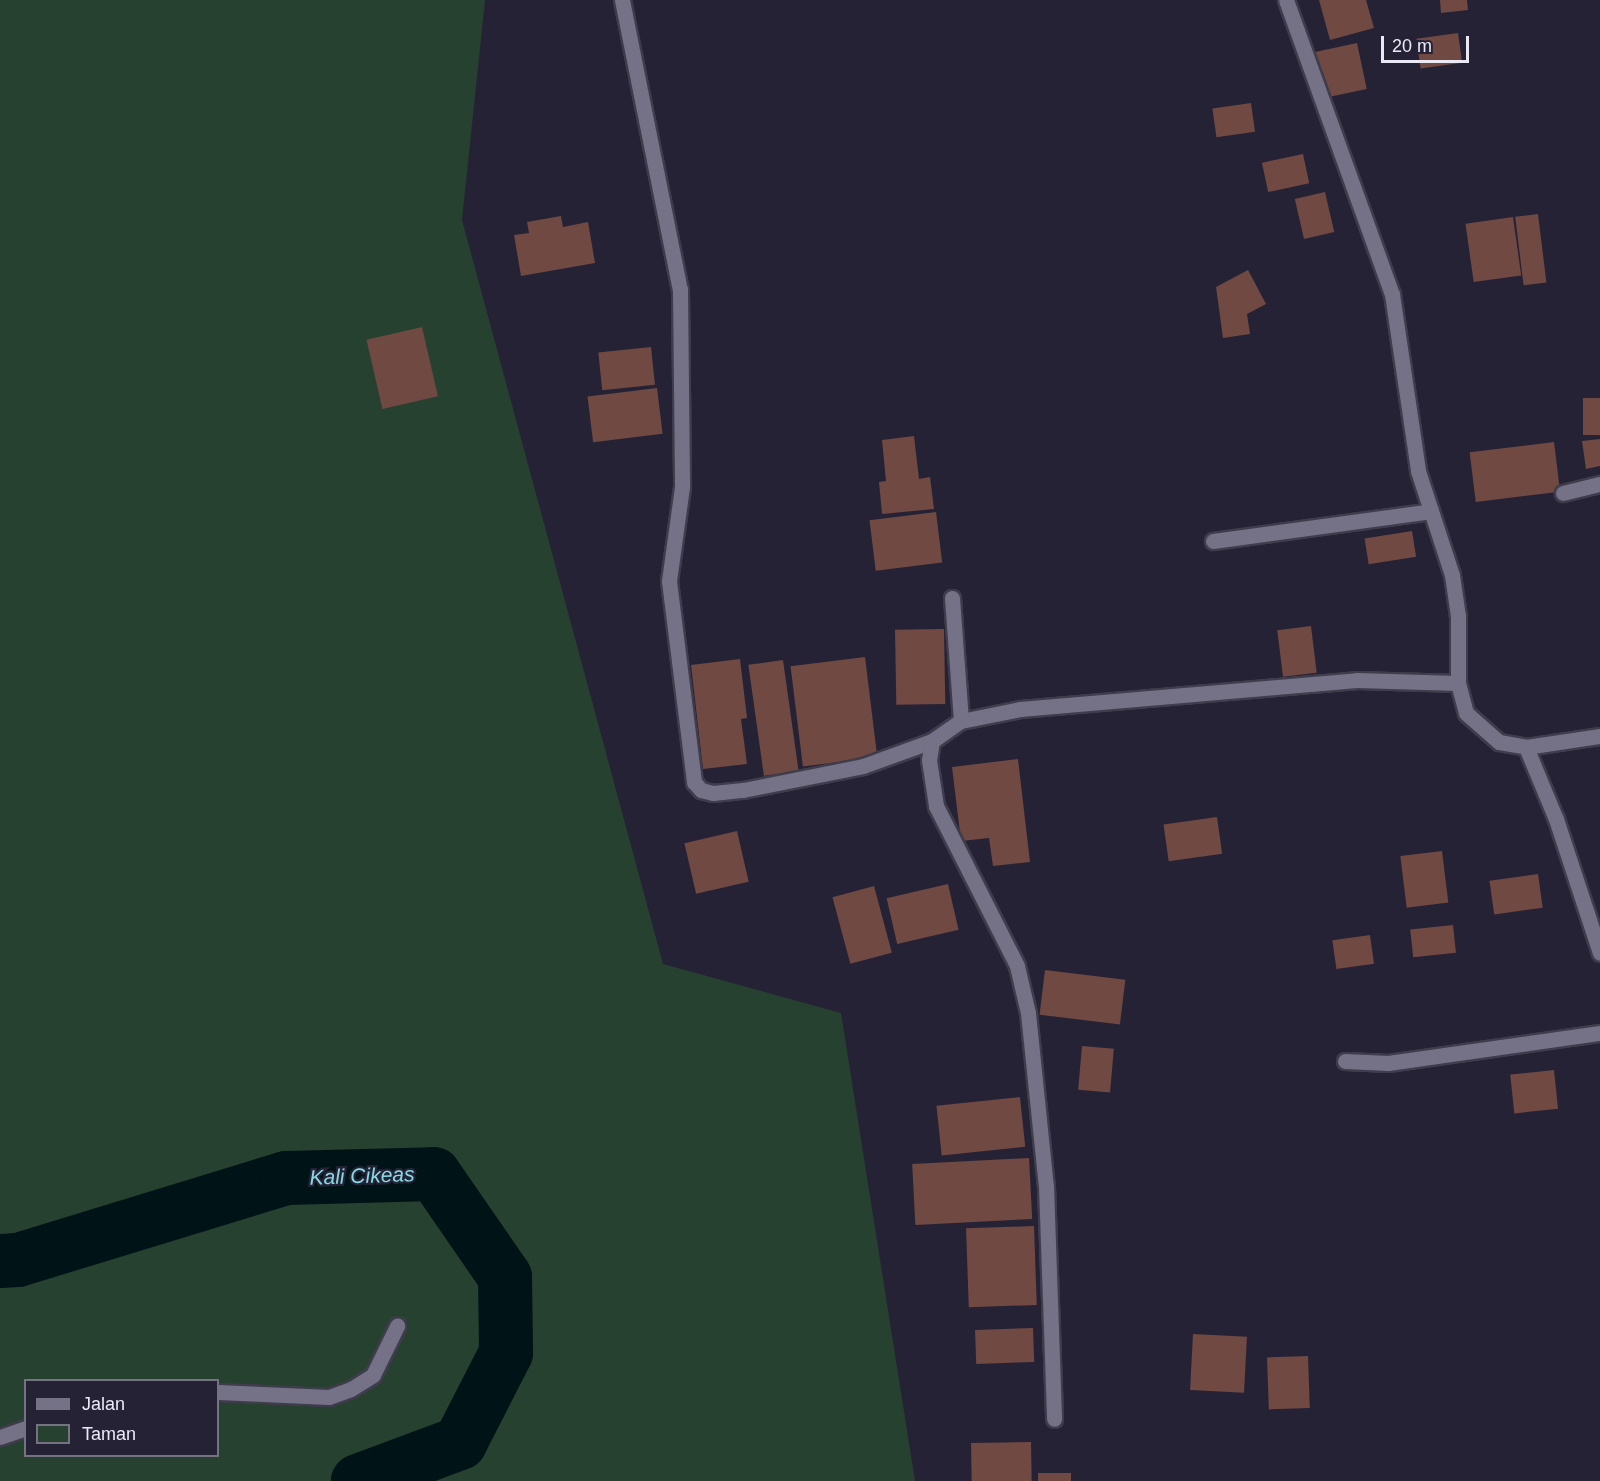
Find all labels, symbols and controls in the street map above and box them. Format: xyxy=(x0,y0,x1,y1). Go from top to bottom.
scale bar xyxy=(1384,24,1472,62)
text: 20 m xyxy=(1392,36,1432,56)
water label: Kali Cikeas xyxy=(309,1162,415,1190)
legend xyxy=(24,1379,219,1457)
text: Jalan xyxy=(82,1394,125,1414)
text: Taman xyxy=(82,1424,136,1444)

